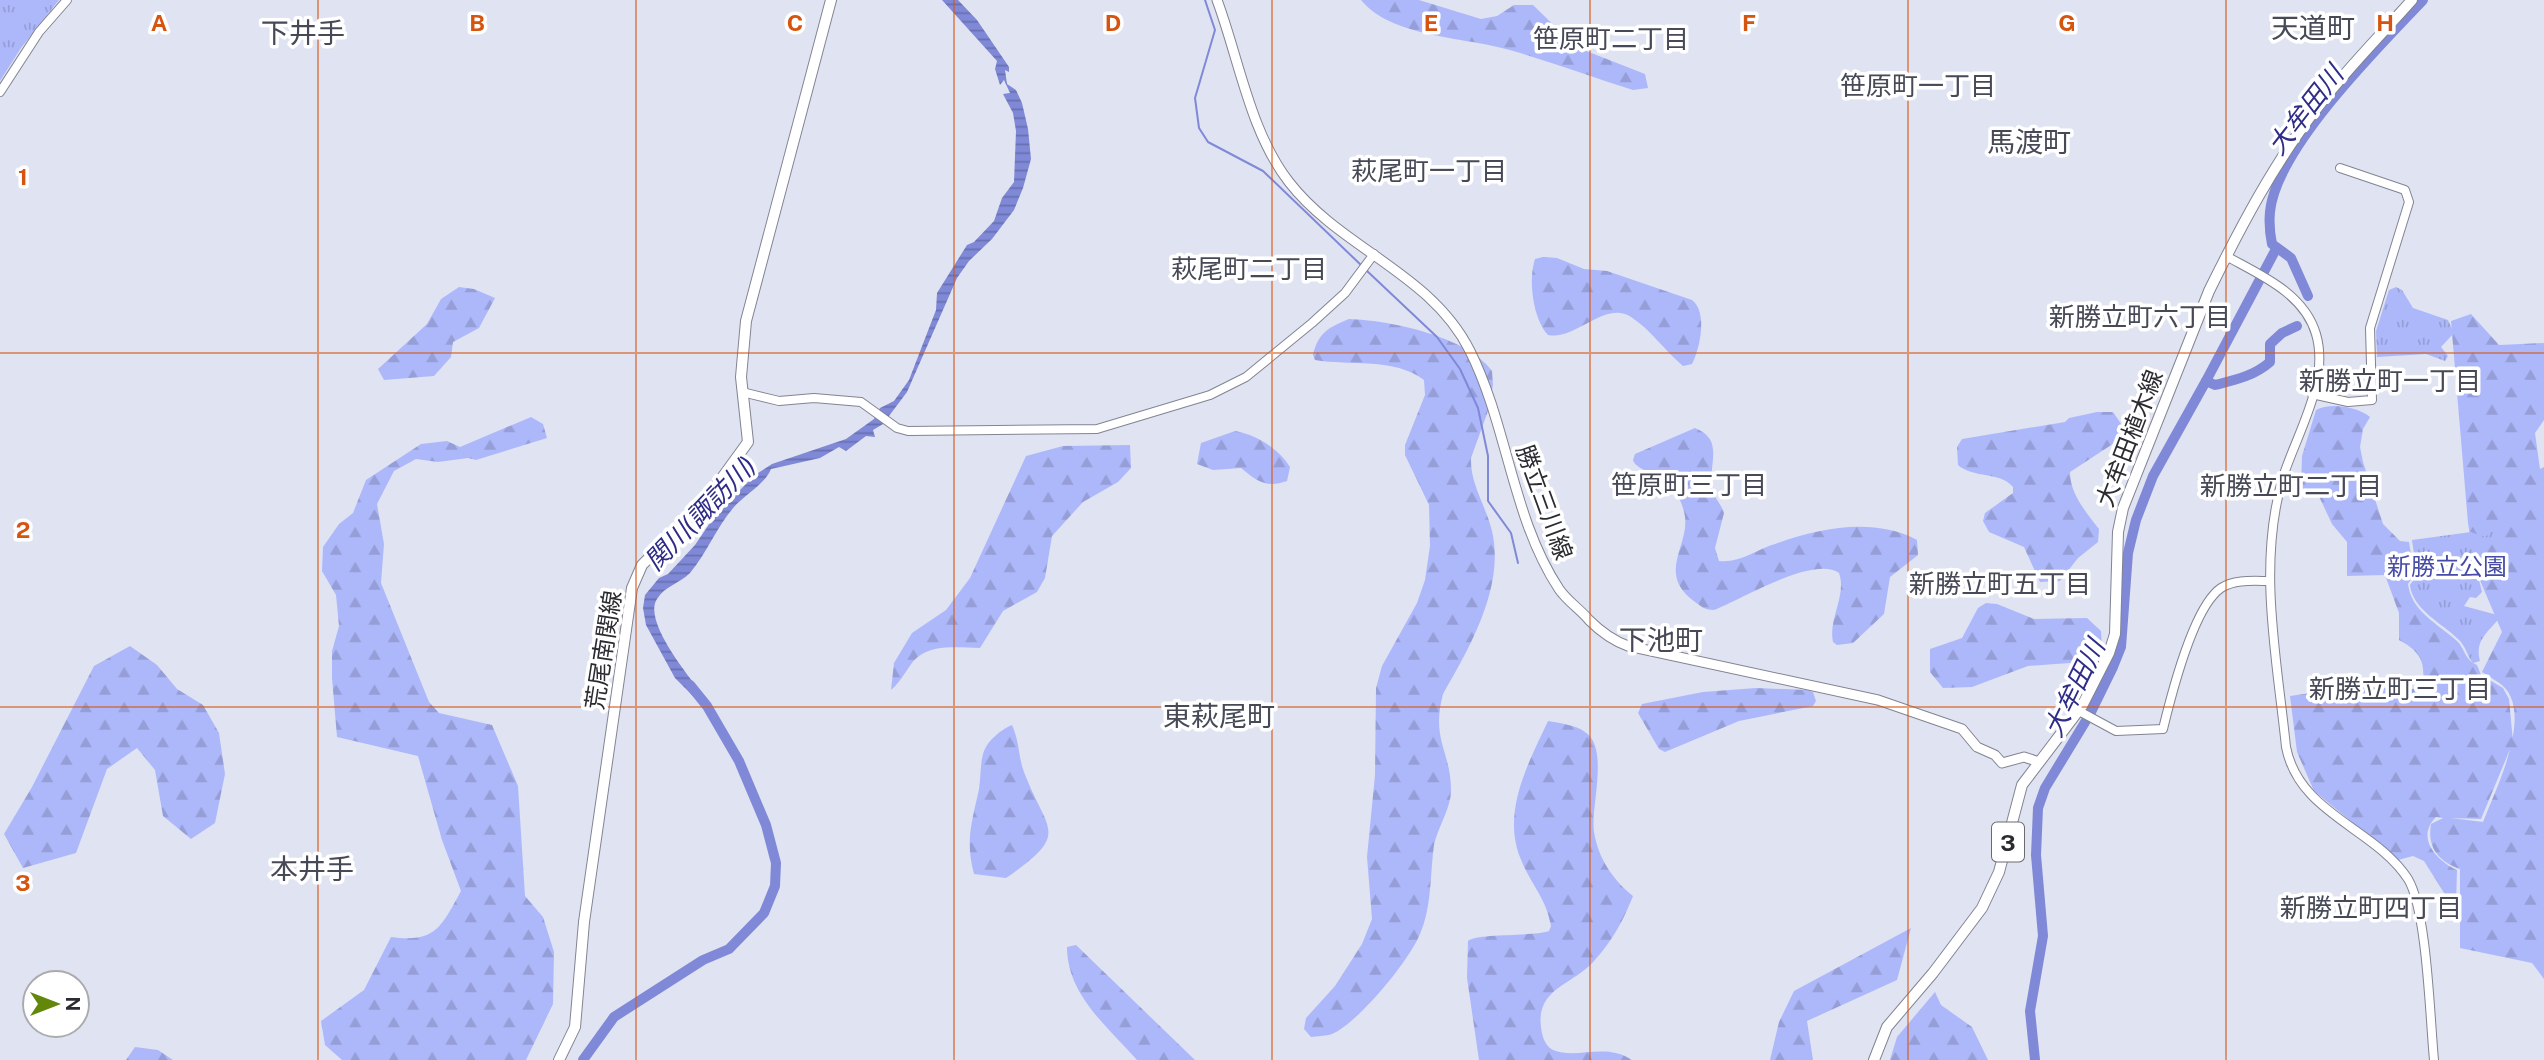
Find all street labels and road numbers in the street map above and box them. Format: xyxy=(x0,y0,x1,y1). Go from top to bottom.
street label: 大牟田植木線 xyxy=(2090,366,2168,510)
street label: 勝立三川線 xyxy=(1511,441,1579,563)
street label: 荒尾南関線 xyxy=(580,589,626,711)
road number: 3 xyxy=(1992,822,2024,862)

